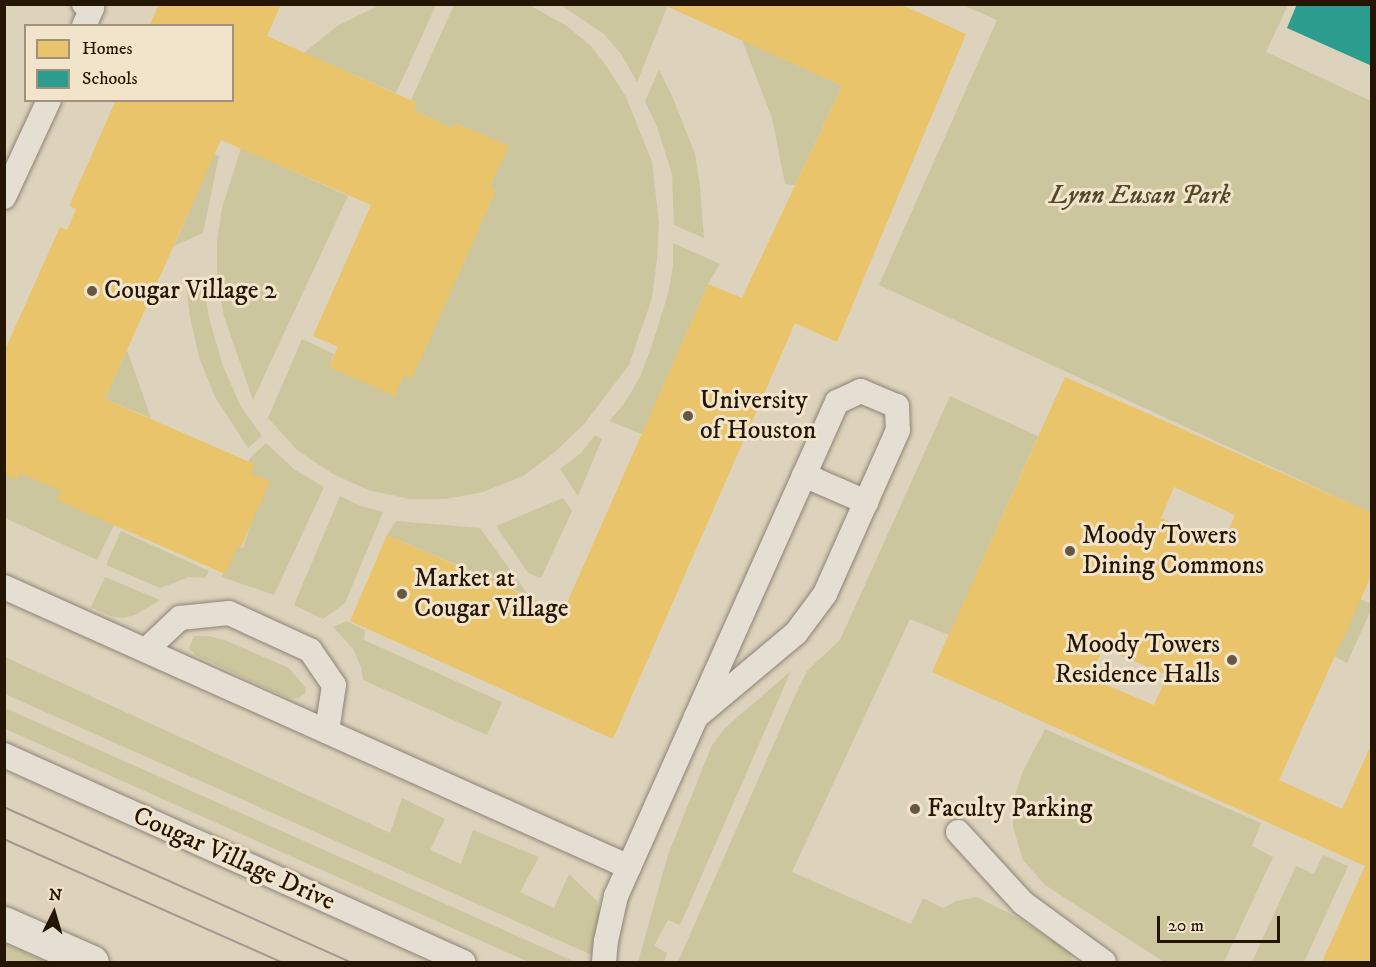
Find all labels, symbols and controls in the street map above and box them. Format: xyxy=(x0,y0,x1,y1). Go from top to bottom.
legend xyxy=(24,24,234,102)
text: Homes xyxy=(82,38,133,60)
text: Schools xyxy=(82,68,137,90)
park label: Lynn Eusan Park xyxy=(1049,180,1231,212)
place label: Cougar Village 2 xyxy=(104,275,277,307)
marker: Cougar Village 2 xyxy=(85,284,99,298)
place label: University of Houston xyxy=(700,385,816,446)
marker: University of Houston xyxy=(681,409,695,423)
place label: Moody Towers Dining Commons xyxy=(1082,520,1264,582)
marker: Moody Towers Dining Commons xyxy=(1063,544,1077,558)
place label: Market at Cougar Village xyxy=(414,563,568,624)
marker: Market at Cougar Village xyxy=(395,587,409,601)
place label: Moody Towers Residence Halls xyxy=(1055,629,1220,690)
marker: Moody Towers Residence Halls xyxy=(1225,653,1239,667)
place label: Faculty Parking xyxy=(927,793,1092,825)
street label: Cougar Village Drive xyxy=(128,800,340,918)
marker: Faculty Parking xyxy=(908,802,922,816)
north arrow xyxy=(24,883,84,943)
text: N xyxy=(48,885,63,906)
scale bar xyxy=(1160,904,1283,942)
text: 20 m xyxy=(1168,915,1204,937)

